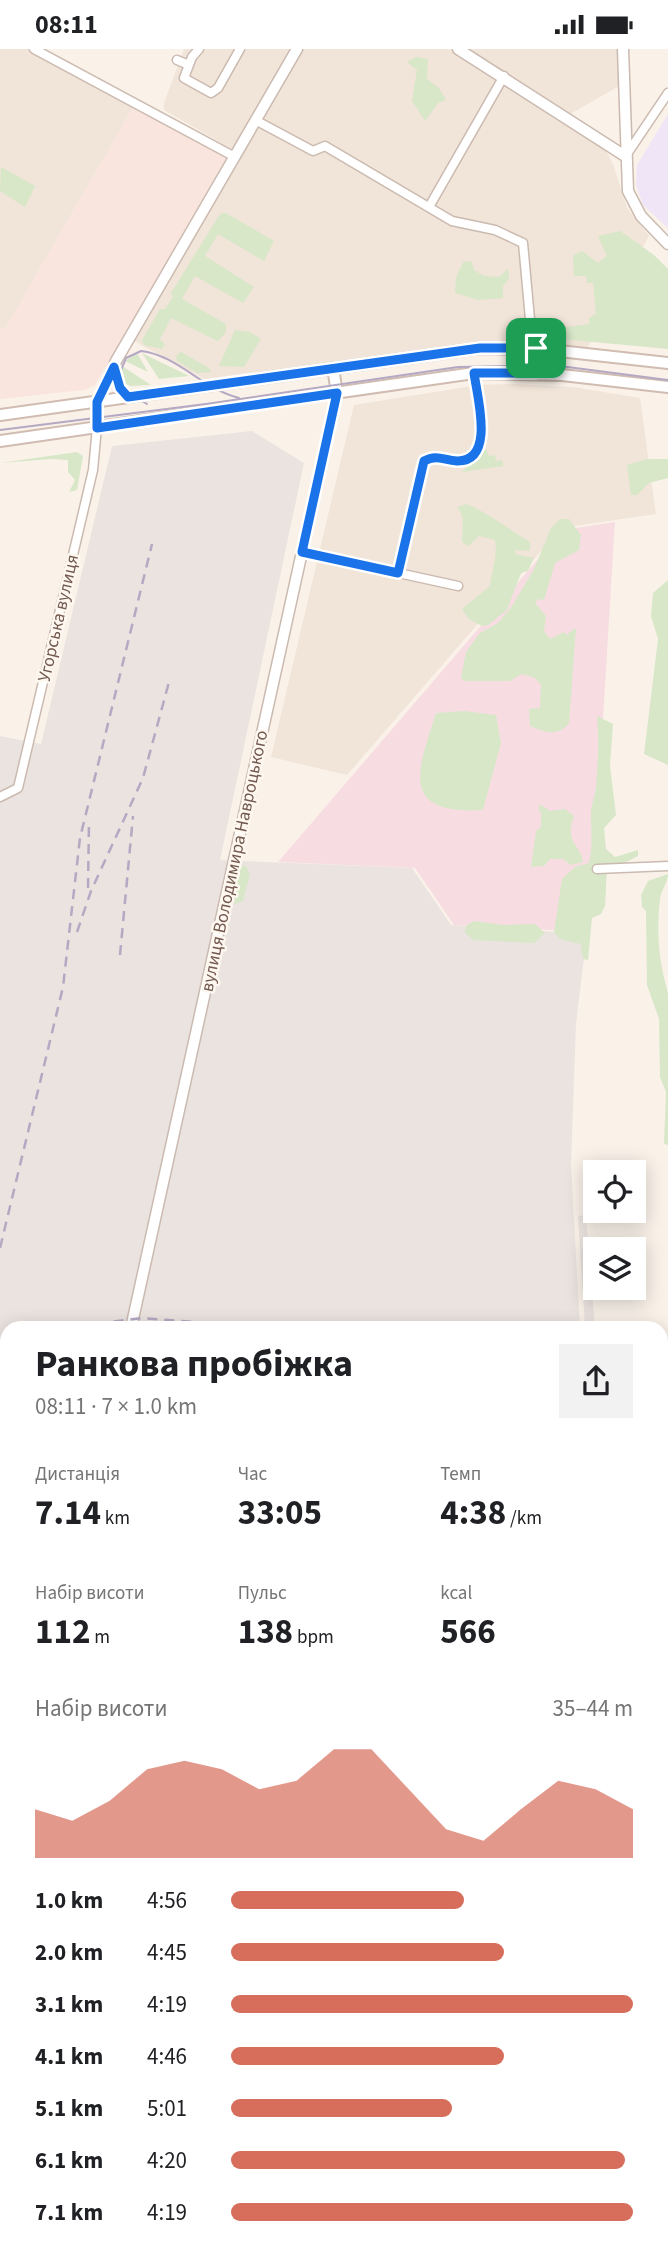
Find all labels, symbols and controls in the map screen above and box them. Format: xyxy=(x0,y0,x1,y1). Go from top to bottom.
text: 08:11 xyxy=(35,6,98,43)
pin xyxy=(506,318,566,378)
icon: arrive xyxy=(517,329,555,367)
street label: Угорська вулиця xyxy=(32,552,85,684)
street label: вулиця Володимира Навроцького xyxy=(195,728,274,994)
map controls xyxy=(583,1160,646,1300)
button: locate xyxy=(583,1160,646,1223)
button: layers xyxy=(583,1237,646,1300)
text: Ранкова пробіжка xyxy=(35,1337,353,1391)
button: share xyxy=(559,1344,633,1418)
text: 08:11 · 7 × 1.0 km xyxy=(35,1390,197,1423)
text: Дистанція xyxy=(35,1461,120,1488)
text: Час xyxy=(238,1461,267,1488)
text: Темп xyxy=(440,1461,481,1488)
text: 7.14 xyxy=(35,1488,101,1538)
text: 33:05 xyxy=(238,1488,322,1538)
text: 4:38 xyxy=(440,1488,506,1538)
text: km xyxy=(101,1505,130,1532)
text: /km xyxy=(506,1505,542,1532)
text: Набір висоти xyxy=(35,1580,144,1607)
text: Пульс xyxy=(238,1580,287,1607)
text: kcal xyxy=(440,1580,472,1607)
text: 112 xyxy=(35,1607,90,1657)
text: 138 xyxy=(238,1607,293,1657)
text: 566 xyxy=(440,1607,496,1657)
text: m xyxy=(90,1624,110,1651)
text: bpm xyxy=(293,1624,334,1651)
text: Набір висоти xyxy=(35,1692,167,1725)
text: 35–44 m xyxy=(553,1692,633,1725)
text: 1.0 km xyxy=(35,1884,103,1917)
text: 4:56 xyxy=(147,1884,187,1917)
text: 2.0 km xyxy=(35,1936,103,1969)
text: 4:45 xyxy=(147,1936,187,1969)
text: 3.1 km xyxy=(35,1988,103,2021)
text: 4:19 xyxy=(147,1988,187,2021)
text: 4.1 km xyxy=(35,2040,103,2073)
text: 4:46 xyxy=(147,2040,187,2073)
text: 5.1 km xyxy=(35,2092,103,2125)
text: 5:01 xyxy=(147,2092,187,2125)
text: 6.1 km xyxy=(35,2144,103,2177)
text: 4:20 xyxy=(147,2144,187,2177)
text: 7.1 km xyxy=(35,2196,103,2229)
text: 4:19 xyxy=(147,2196,187,2229)

